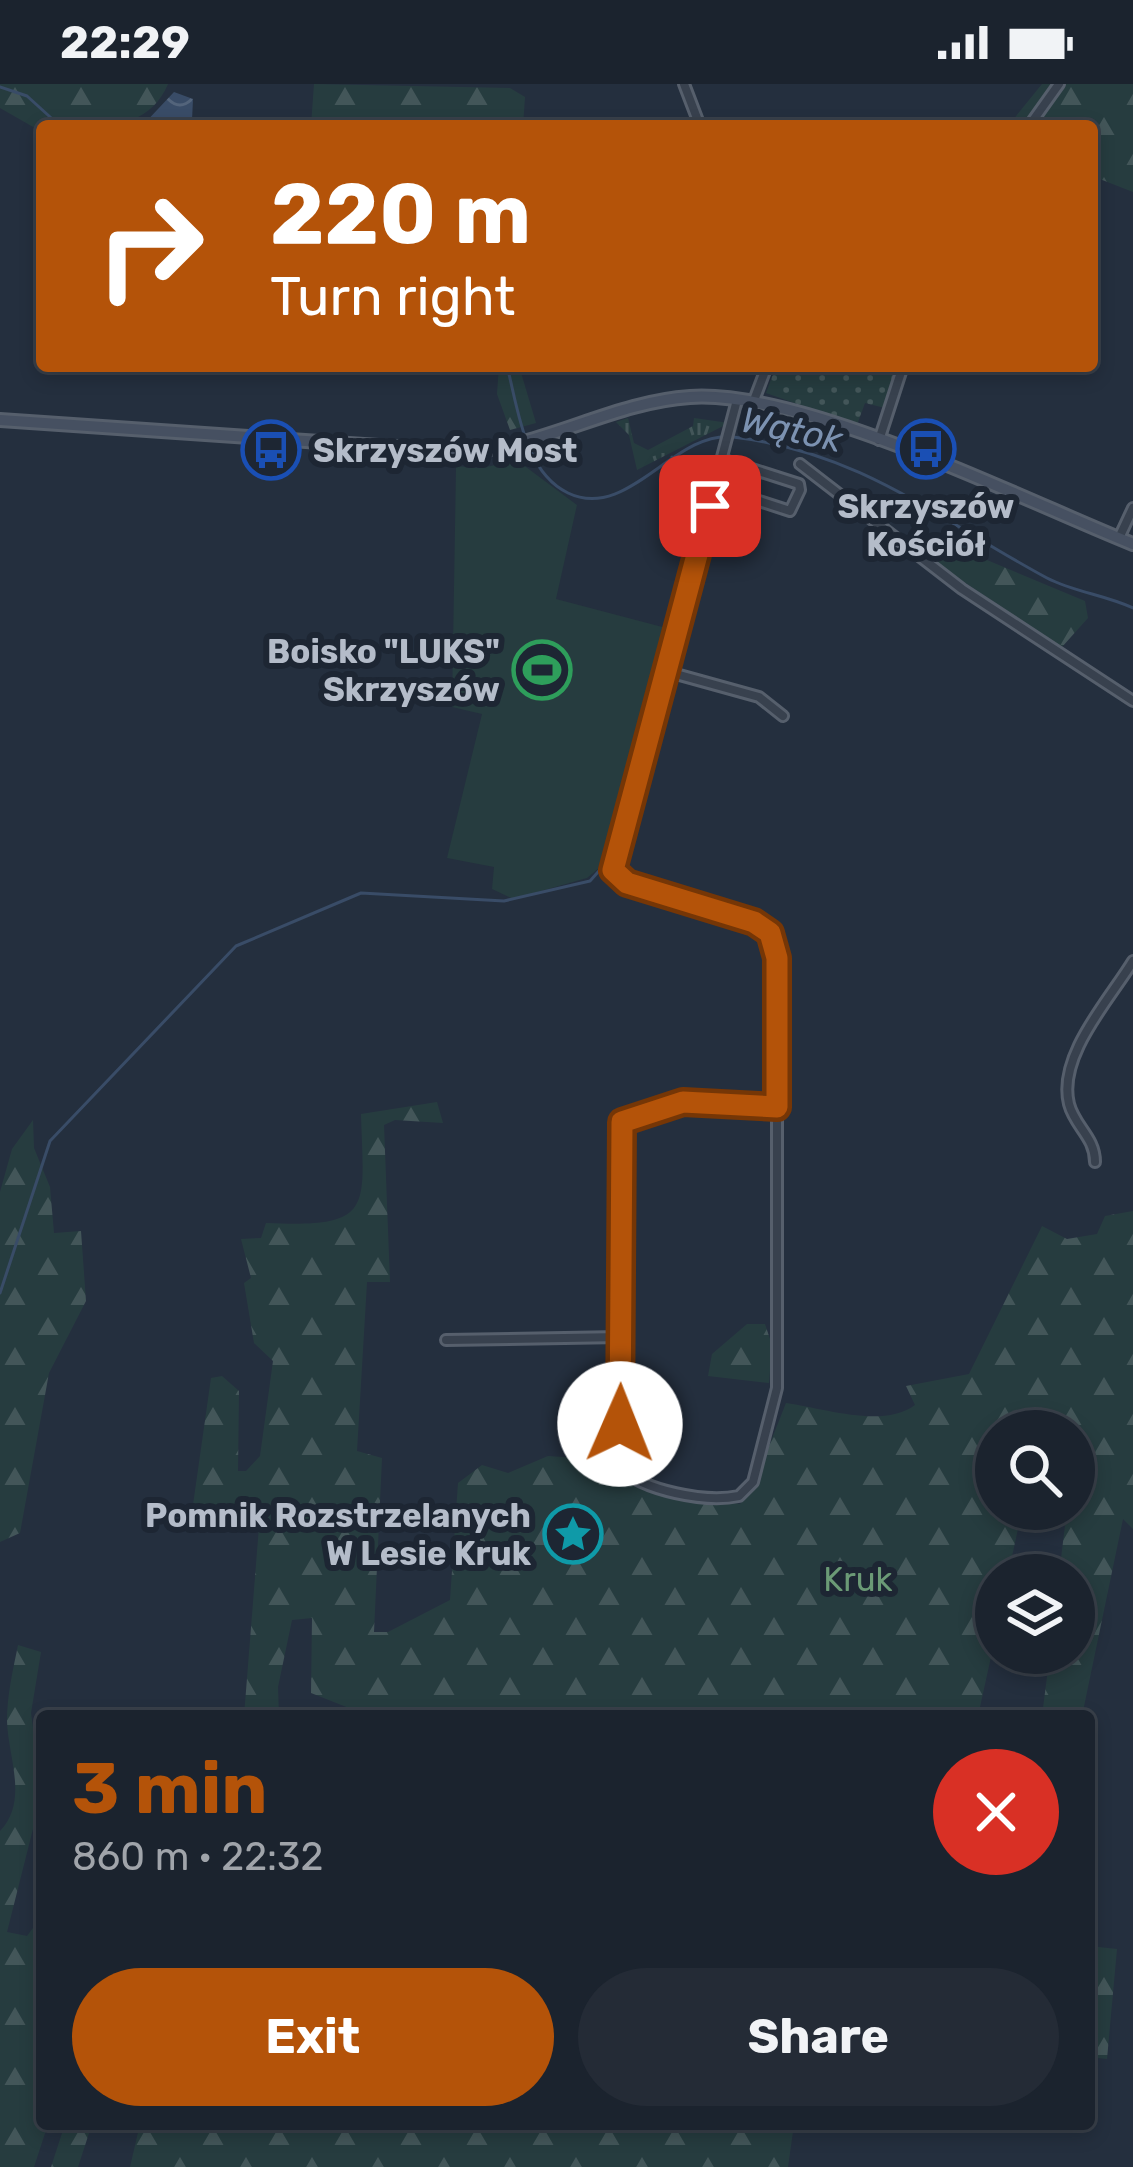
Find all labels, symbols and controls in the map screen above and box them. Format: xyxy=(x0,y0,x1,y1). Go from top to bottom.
text: 22:29 xyxy=(60,16,190,69)
text: 220 m xyxy=(270,164,531,264)
icon: right xyxy=(72,168,228,324)
text: Turn right xyxy=(270,265,515,329)
water label: Wątok xyxy=(737,398,847,461)
bus stop icon: Skrzyszów Kościół xyxy=(895,418,957,480)
bus stop icon: Skrzyszów Most xyxy=(240,419,302,481)
place label: Skrzyszów Most xyxy=(313,431,577,470)
pin xyxy=(659,455,761,557)
icon: arrive xyxy=(677,473,743,539)
place label: Skrzyszów Kościół xyxy=(837,487,1015,564)
place label: Boisko "LUKS" Skrzyszów xyxy=(267,632,500,709)
sports icon: Boisko "LUKS" Skrzyszów xyxy=(511,639,573,701)
position arrow xyxy=(557,1361,683,1487)
map controls xyxy=(975,1410,1095,1674)
button: search xyxy=(975,1410,1095,1530)
place label: Pomnik Rozstrzelanych W Lesie Kruk xyxy=(145,1496,532,1573)
place icon: Pomnik Rozstrzelanych W Lesie Kruk xyxy=(542,1503,604,1565)
button: layers xyxy=(975,1554,1095,1674)
park label: Kruk xyxy=(823,1560,893,1599)
text: 3 min xyxy=(72,1746,268,1831)
button: close xyxy=(933,1749,1059,1875)
text: 860 m · 22:32 xyxy=(72,1834,323,1880)
button: Exit xyxy=(72,1968,554,2106)
button: Share xyxy=(578,1968,1059,2106)

